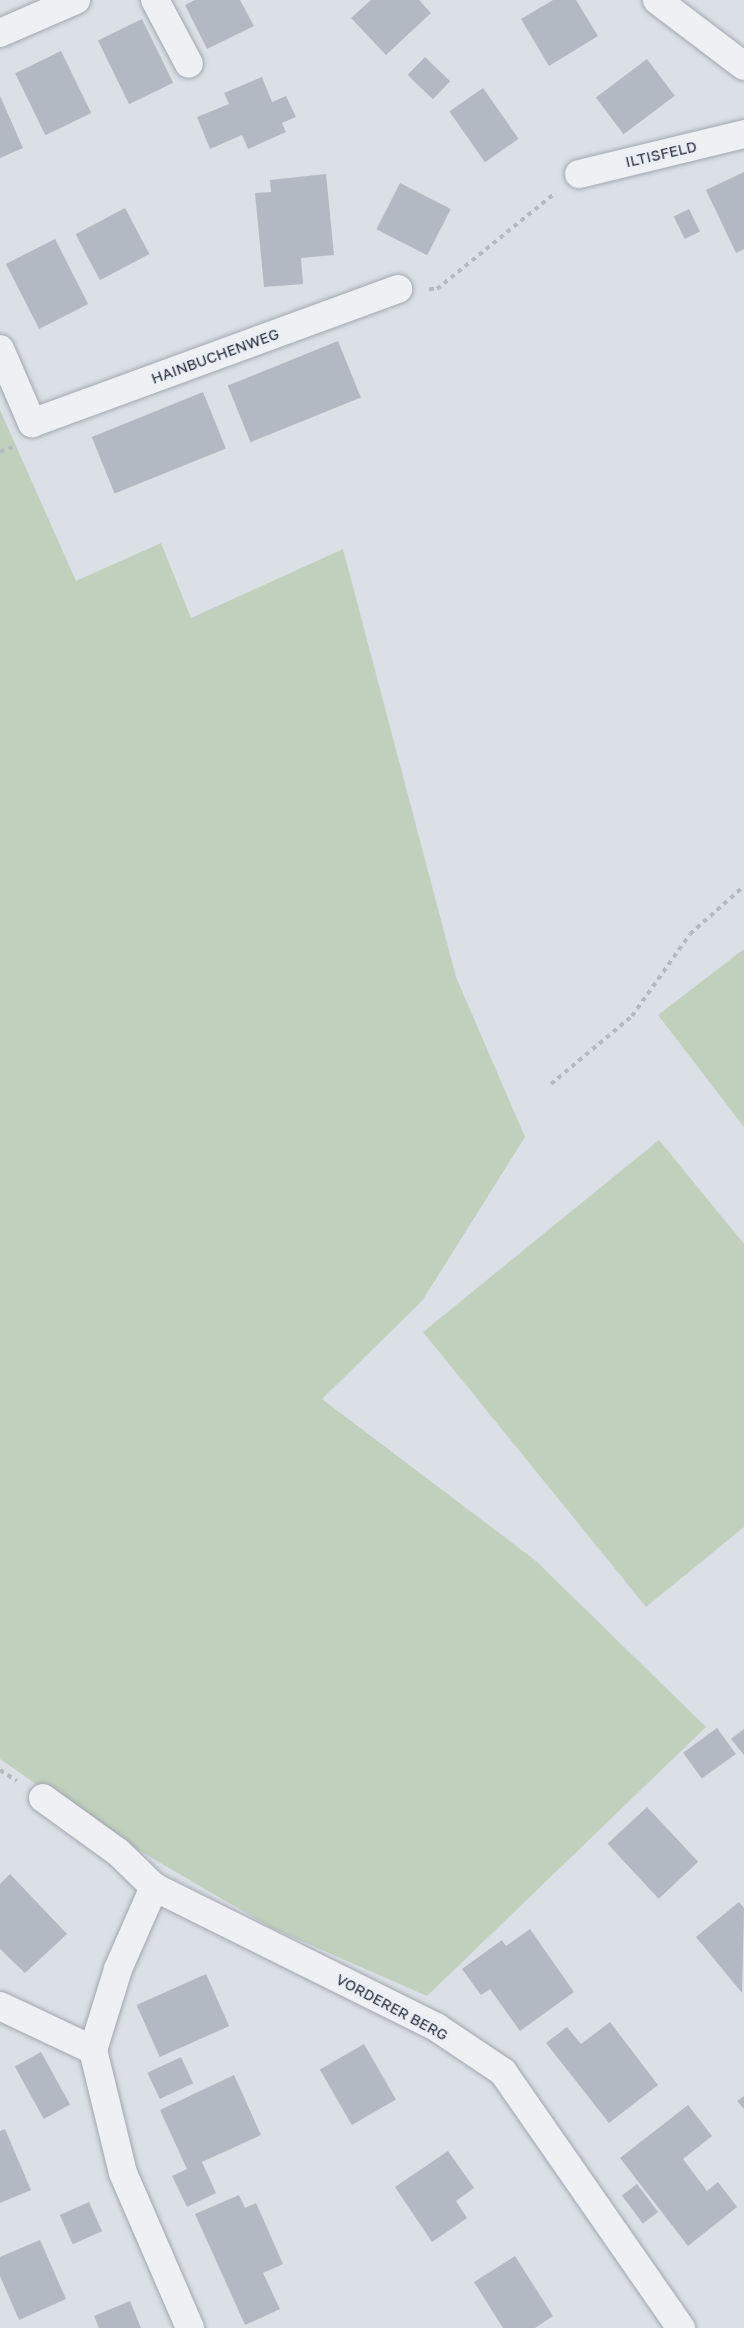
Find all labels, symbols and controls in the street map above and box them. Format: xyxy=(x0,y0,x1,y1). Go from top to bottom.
street label: ILTISFELD xyxy=(624,137,698,171)
street label: HAINBUCHENWEG xyxy=(149,324,281,388)
street label: VORDERER BERG xyxy=(333,1970,451,2044)

